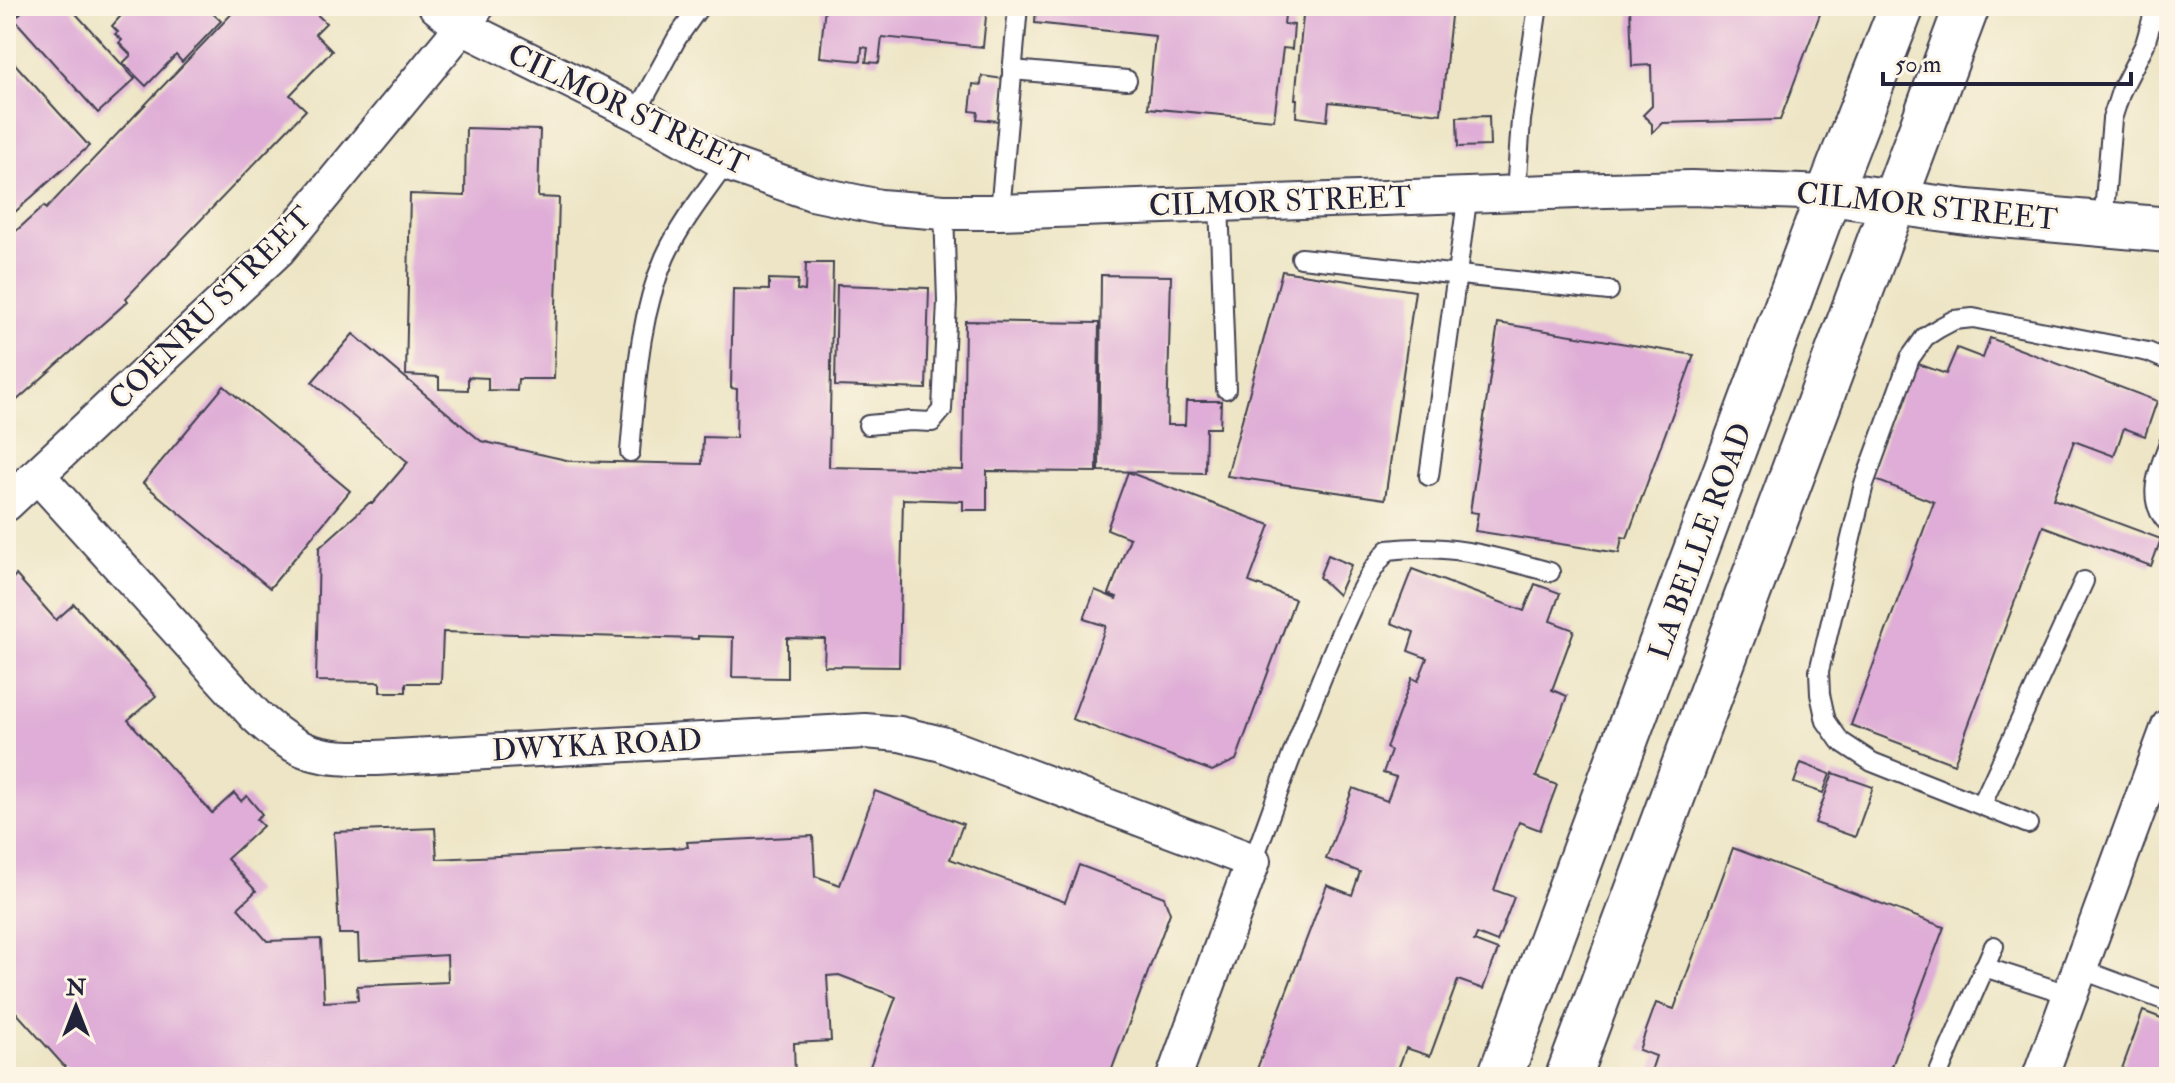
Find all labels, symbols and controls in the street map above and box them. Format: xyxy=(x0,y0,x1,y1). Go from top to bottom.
street label: CILMOR STREET xyxy=(502,35,754,184)
scale bar xyxy=(1883,36,2131,86)
text: 50 m xyxy=(1895,49,1942,80)
street label: CILMOR STREET xyxy=(1795,174,2059,239)
street label: CILMOR STREET xyxy=(1148,178,1412,225)
street label: COENRU STREET xyxy=(101,199,320,418)
street label: LA BELLE ROAD xyxy=(1641,418,1760,664)
street label: DWYKA ROAD xyxy=(491,722,703,769)
north arrow xyxy=(36,967,116,1047)
text: N xyxy=(65,974,86,1002)

